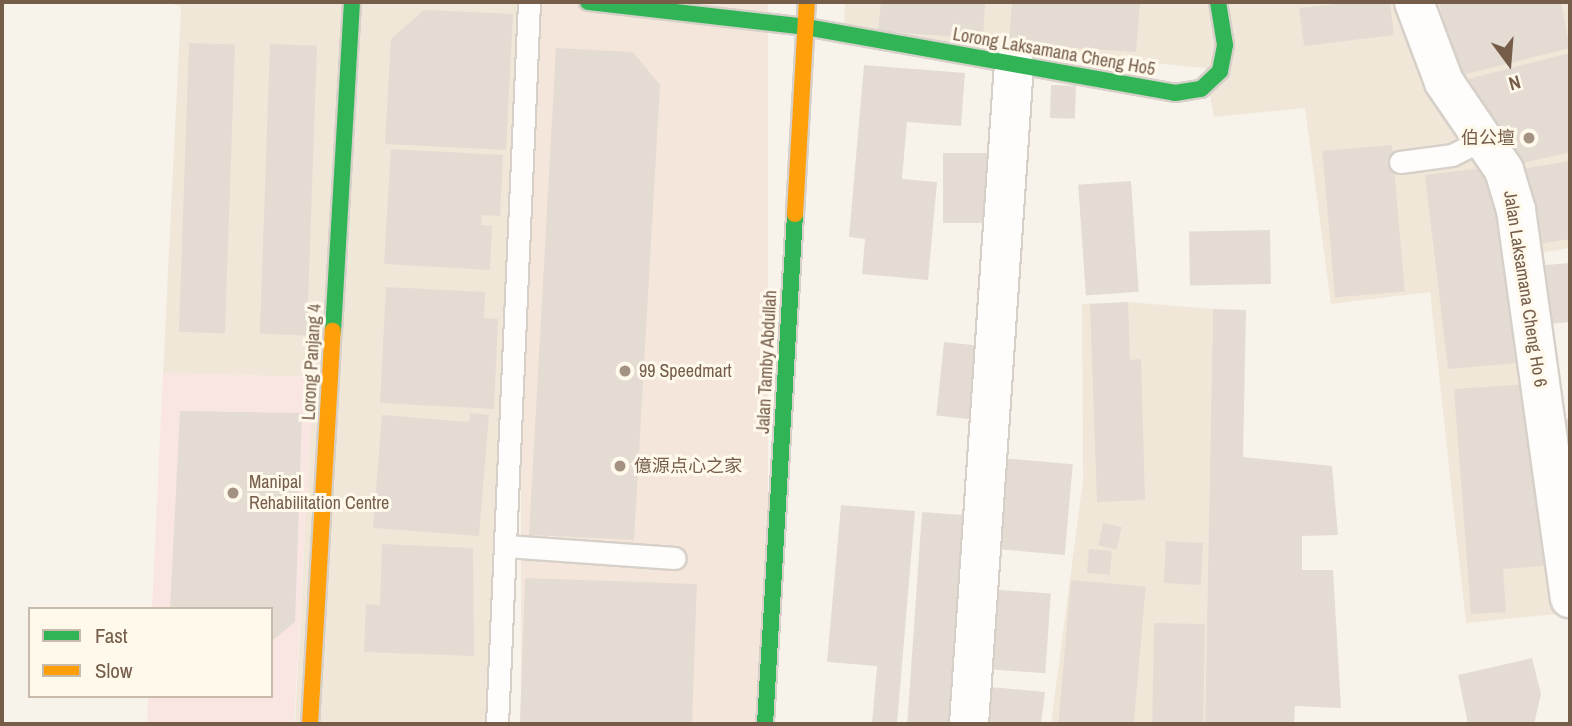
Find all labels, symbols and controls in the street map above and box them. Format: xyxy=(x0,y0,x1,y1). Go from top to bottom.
street label: Lorong Laksamana Cheng Ho5 xyxy=(951,24,1157,80)
north arrow xyxy=(1474,28,1544,98)
text: N xyxy=(1506,69,1524,97)
place label: 伯公壇 xyxy=(1461,127,1515,149)
marker: 伯公壇 xyxy=(1521,130,1537,146)
street label: Jalan Laksamana Cheng Ho 6 xyxy=(1499,189,1551,389)
street label: Jalan Tamby Abdullah xyxy=(752,289,782,435)
street label: Lorong Panjang 4 xyxy=(298,303,326,421)
place label: 99 Speedmart xyxy=(639,360,732,382)
marker: 99 Speedmart xyxy=(617,363,633,379)
place label: 億源点心之家 xyxy=(634,455,742,477)
marker: 億源点心之家 xyxy=(612,458,628,474)
place label: Manipal Rehabilitation Centre xyxy=(249,472,389,514)
marker: Manipal Rehabilitation Centre xyxy=(223,483,243,503)
legend xyxy=(28,607,273,698)
text: Fast xyxy=(95,621,128,650)
text: Slow xyxy=(95,656,132,685)

